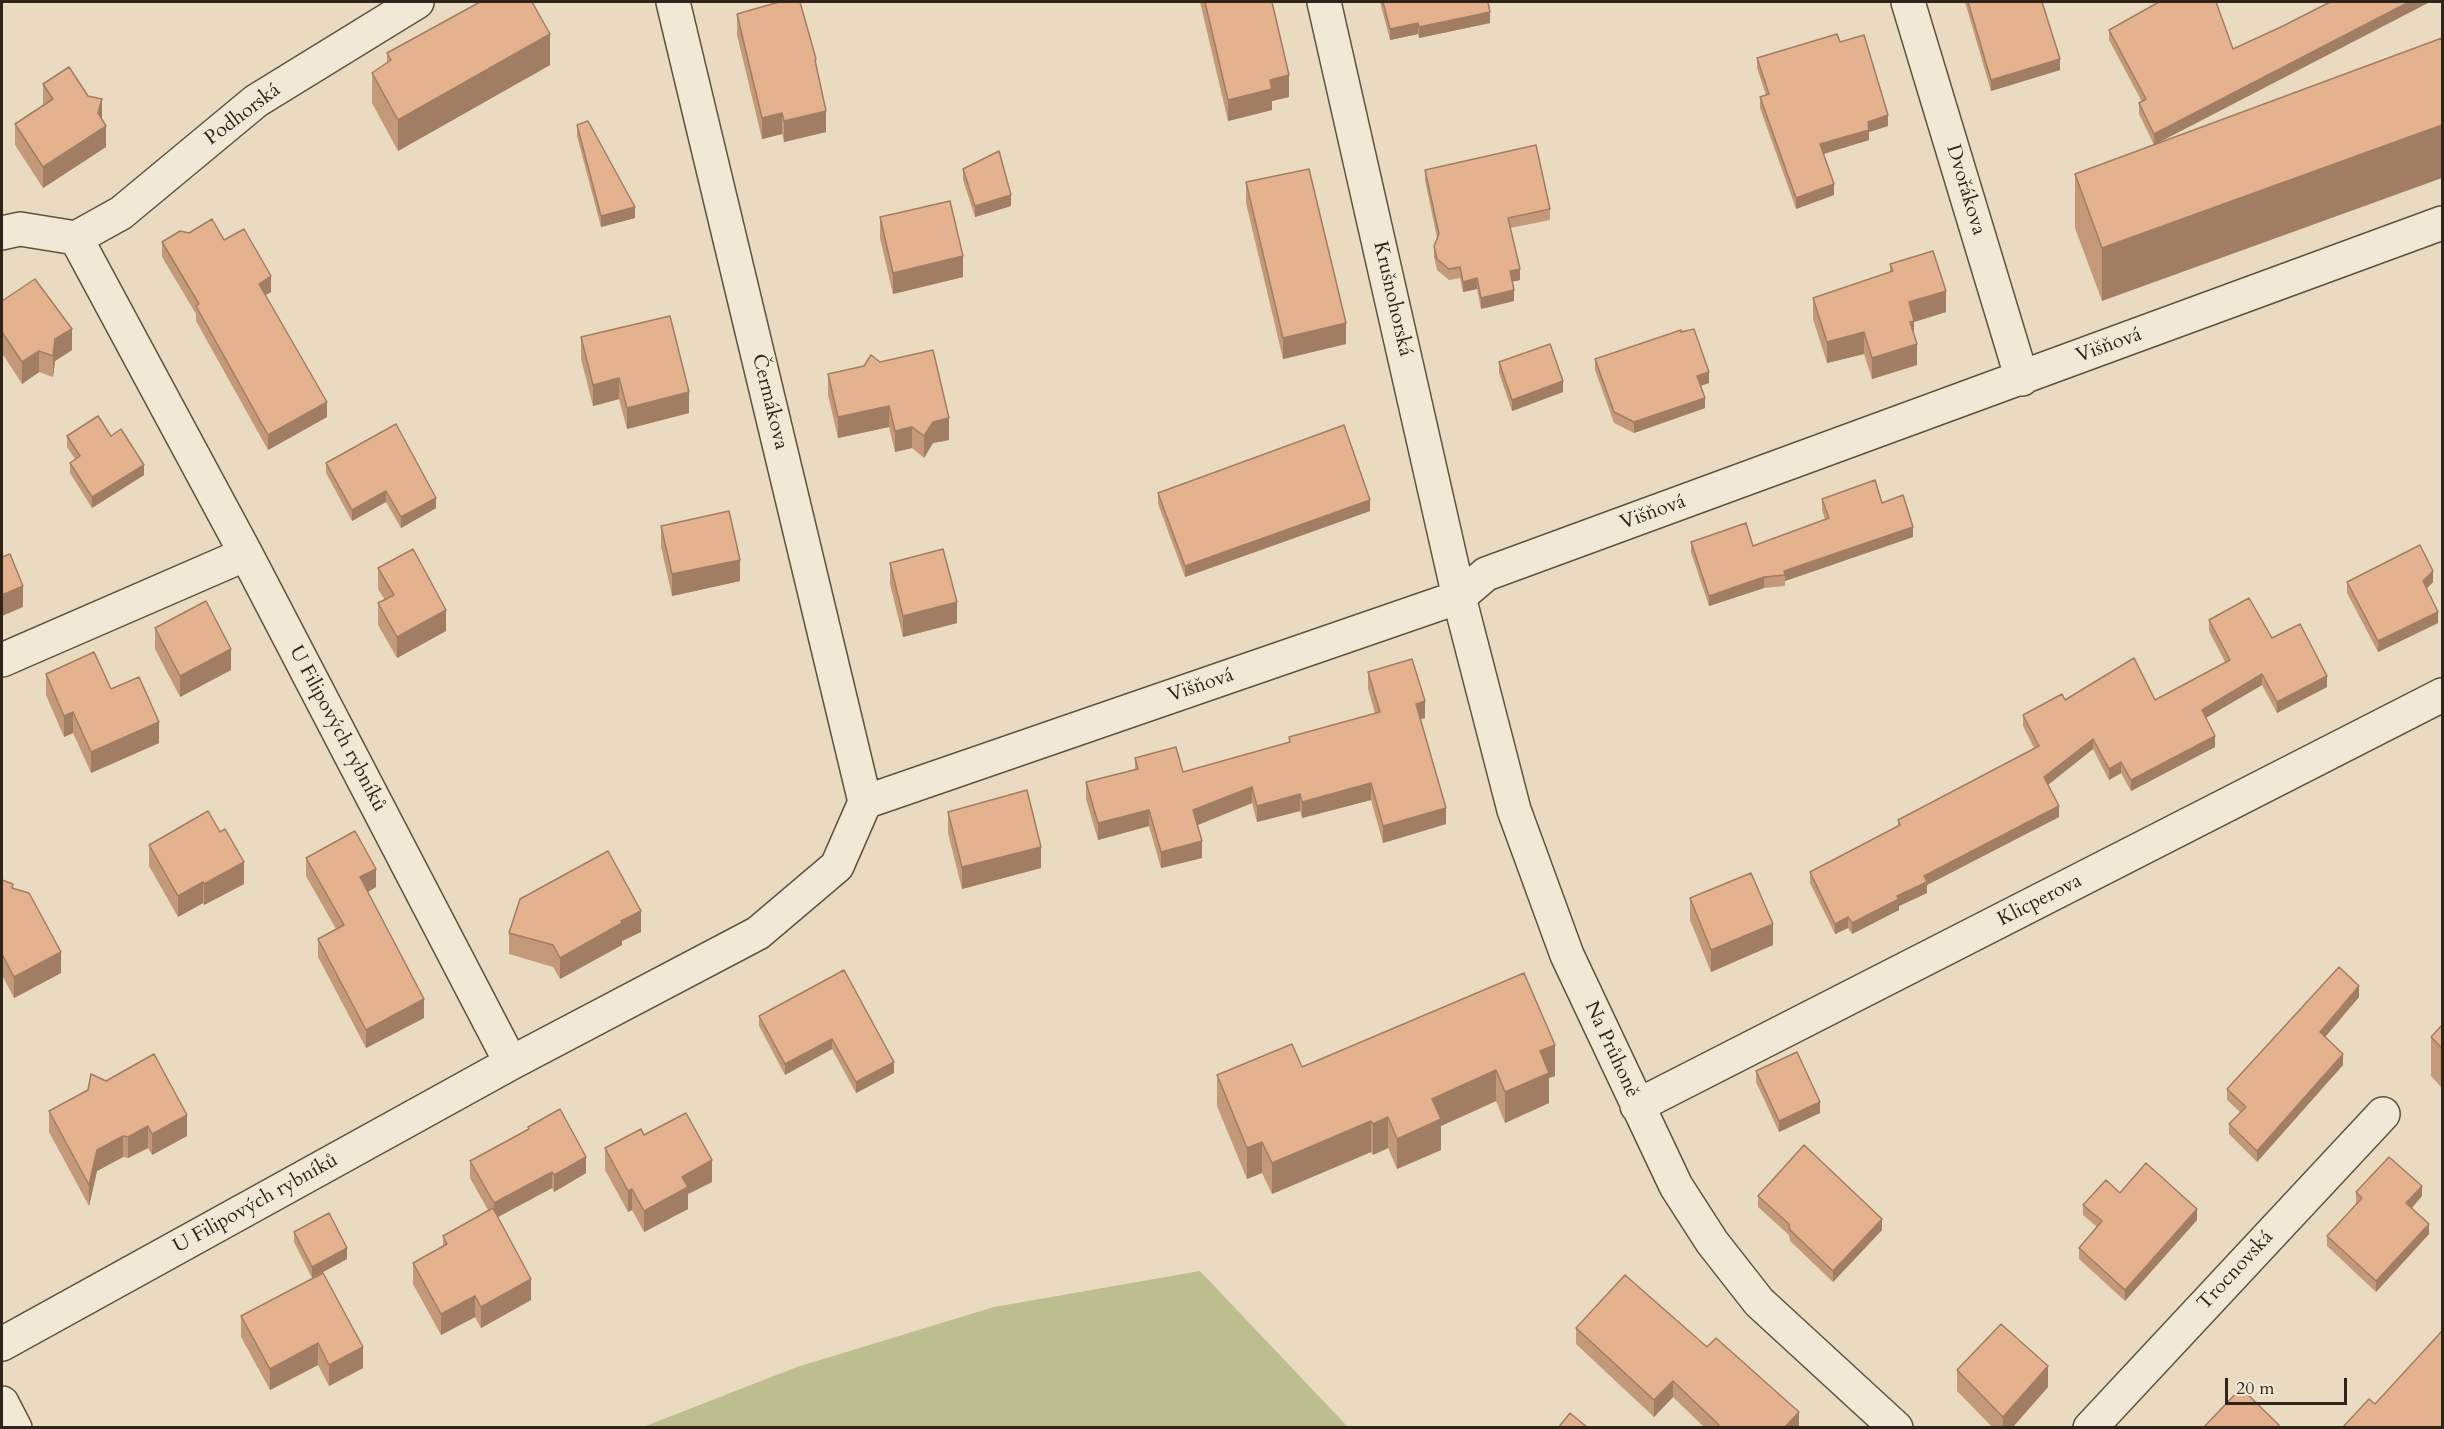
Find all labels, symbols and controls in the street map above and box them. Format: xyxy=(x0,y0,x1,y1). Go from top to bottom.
street label: Podhorská xyxy=(200,79,286,151)
street label: Dvořákova xyxy=(1940,142,1990,238)
street label: Krušnohorská xyxy=(1367,239,1417,359)
street label: Višňová xyxy=(2073,323,2145,369)
street label: Čermákova xyxy=(746,352,792,452)
street label: Višňová xyxy=(1617,490,1689,536)
street label: U Filipových rybníků xyxy=(283,642,391,816)
street label: Višňová xyxy=(1165,664,1237,708)
street label: Klicperova xyxy=(1994,870,2086,932)
street label: Na Průhoně xyxy=(1578,998,1644,1102)
street label: U Filipových rybníků xyxy=(170,1149,342,1259)
street label: Trocnovská xyxy=(2193,1226,2279,1316)
scale bar xyxy=(2228,1366,2350,1404)
text: 20 m xyxy=(2236,1376,2275,1401)

